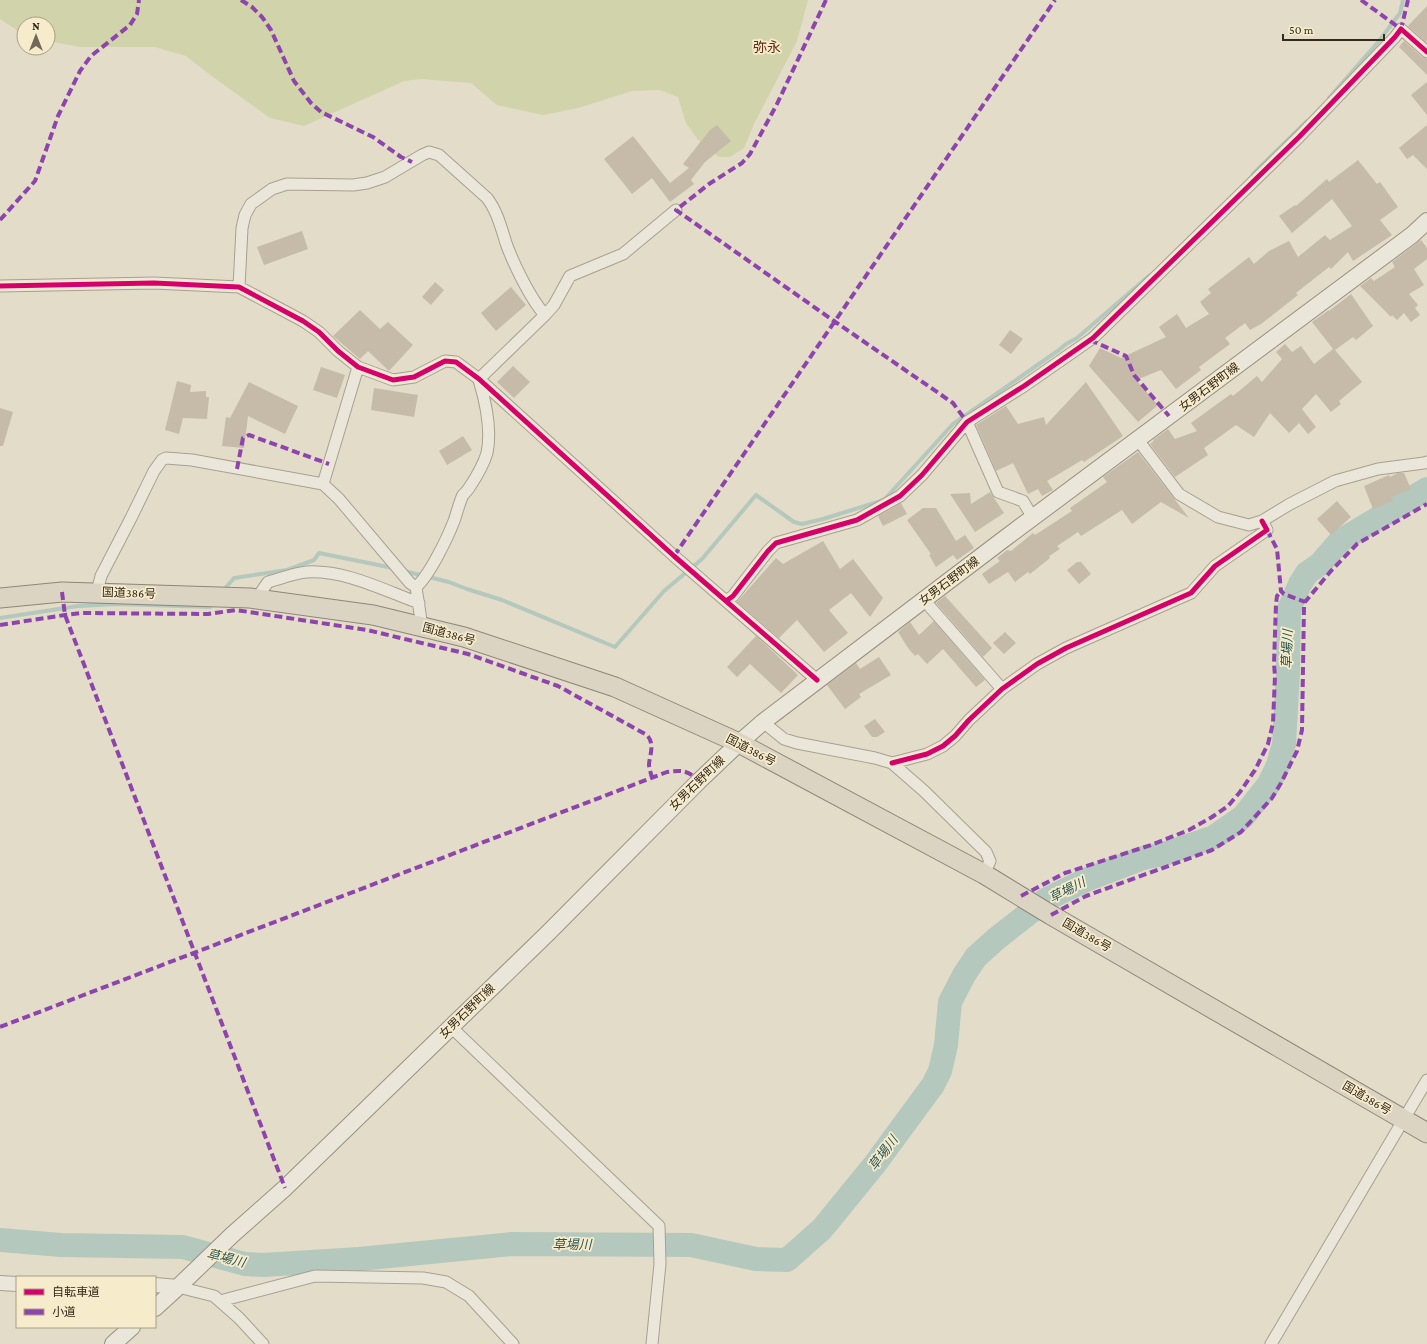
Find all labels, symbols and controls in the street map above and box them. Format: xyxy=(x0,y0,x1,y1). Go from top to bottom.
north arrow xyxy=(16,16,56,56)
scale bar xyxy=(1283,16,1384,42)
text: N xyxy=(32,20,40,32)
text: 50 m xyxy=(1289,23,1314,37)
district label: 弥永 xyxy=(753,39,781,55)
street label: 女男石野町線 xyxy=(1176,360,1242,414)
street label: 女男石野町線 xyxy=(916,554,982,608)
street label: 国道386号 xyxy=(102,585,156,601)
street label: 国道386号 xyxy=(421,620,477,648)
water label: 草場川 xyxy=(1279,627,1295,669)
street label: 国道386号 xyxy=(724,731,778,769)
street label: 女男石野町線 xyxy=(666,753,728,813)
water label: 草場川 xyxy=(1046,874,1090,906)
street label: 国道386号 xyxy=(1060,915,1114,955)
street label: 女男石野町線 xyxy=(436,981,498,1041)
street label: 国道386号 xyxy=(1340,1078,1394,1118)
water label: 草場川 xyxy=(865,1131,902,1173)
water label: 草場川 xyxy=(552,1237,593,1252)
water label: 草場川 xyxy=(205,1246,249,1270)
legend xyxy=(16,1276,156,1328)
text: 自転車道 xyxy=(52,1285,100,1299)
text: 小道 xyxy=(52,1305,76,1319)

